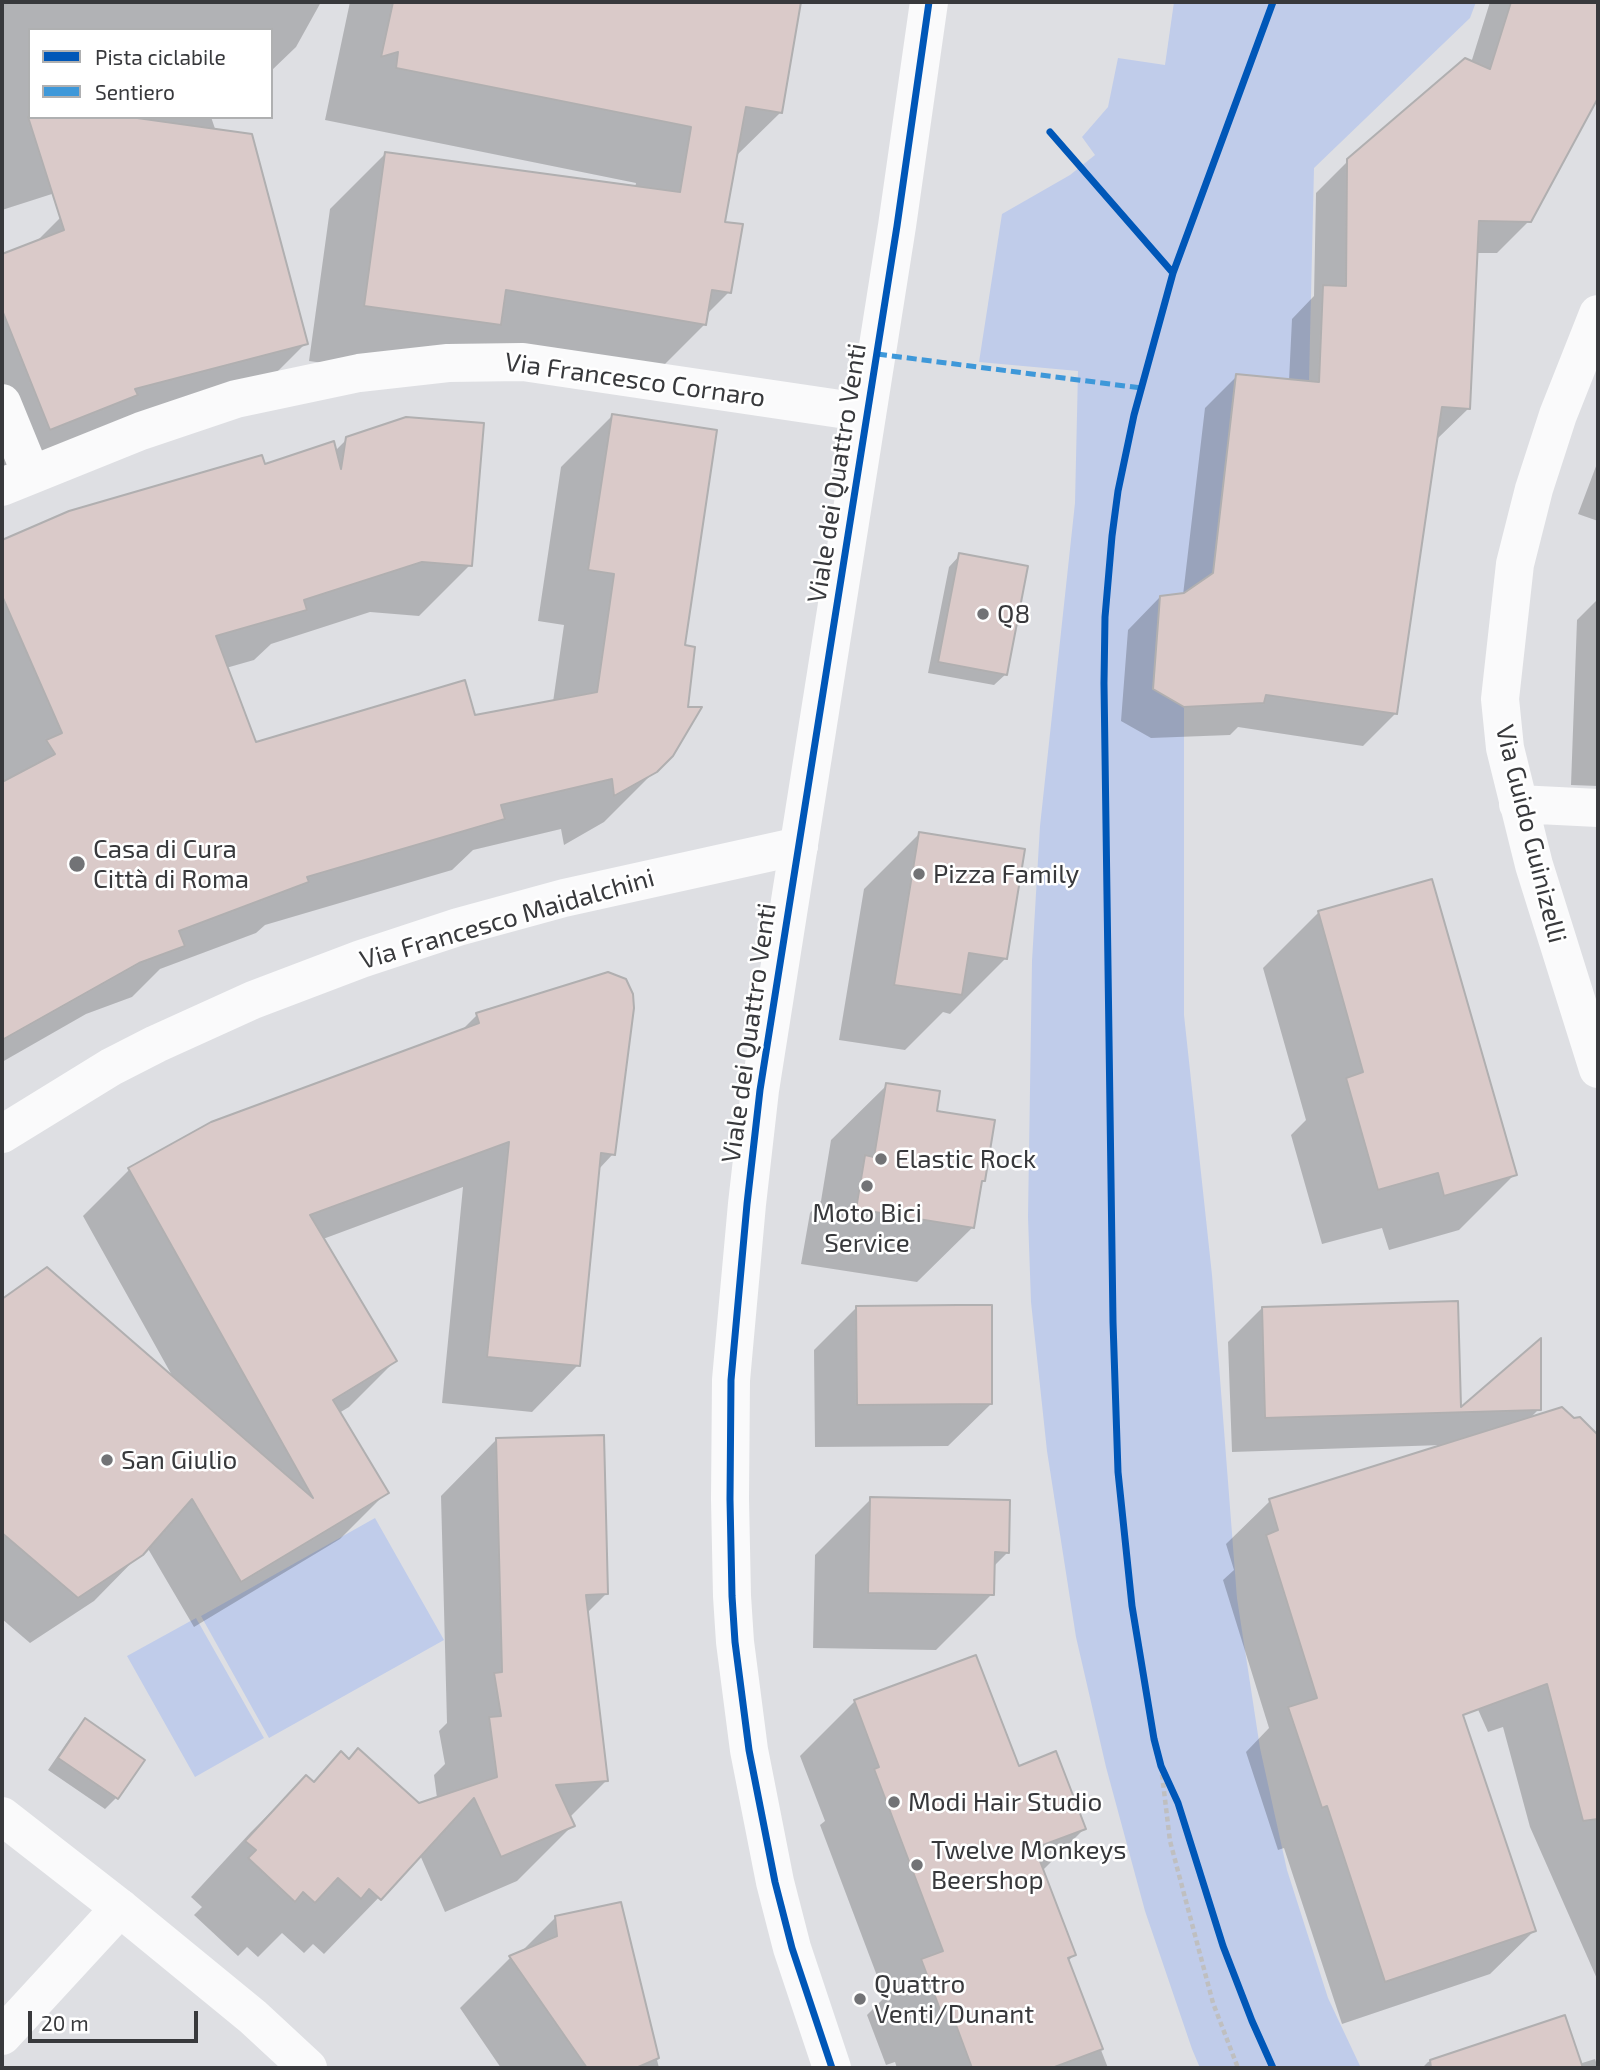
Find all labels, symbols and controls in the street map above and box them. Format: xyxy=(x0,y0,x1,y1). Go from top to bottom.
legend xyxy=(28,28,273,119)
text: Pista ciclabile xyxy=(95,44,226,69)
text: Sentiero xyxy=(95,79,175,104)
street label: Viale dei Quattro Venti xyxy=(801,341,873,605)
street label: Via Francesco Cornaro xyxy=(503,346,767,414)
place label: Q8 xyxy=(997,598,1030,630)
marker: Q8 xyxy=(975,606,991,622)
street label: Via Guido Guinizelli xyxy=(1489,722,1573,946)
place label: Casa di Cura Città di Roma xyxy=(93,833,249,894)
marker: Casa di Cura Città di Roma xyxy=(67,854,87,874)
place label: Pizza Family xyxy=(933,858,1079,890)
street label: Via Francesco Maidalchini xyxy=(356,862,658,976)
marker: Pizza Family xyxy=(911,866,927,882)
street label: Viale dei Quattro Venti xyxy=(715,901,783,1165)
place label: Elastic Rock xyxy=(895,1143,1036,1175)
marker: Elastic Rock xyxy=(873,1151,889,1167)
marker: Moto Bici Service xyxy=(859,1178,875,1194)
place label: Moto Bici Service xyxy=(812,1197,922,1258)
place label: San Giulio xyxy=(121,1444,237,1476)
marker: San Giulio xyxy=(99,1452,115,1468)
place label: Modi Hair Studio xyxy=(908,1786,1102,1818)
marker: Modi Hair Studio xyxy=(886,1794,902,1810)
place label: Twelve Monkeys Beershop xyxy=(931,1834,1126,1896)
marker: Twelve Monkeys Beershop xyxy=(909,1857,925,1873)
place label: Quattro Venti/Dunant xyxy=(874,1968,1034,2030)
marker: Quattro Venti/Dunant xyxy=(852,1991,868,2007)
scale bar xyxy=(32,1996,201,2040)
text: 20 m xyxy=(41,2010,89,2035)

